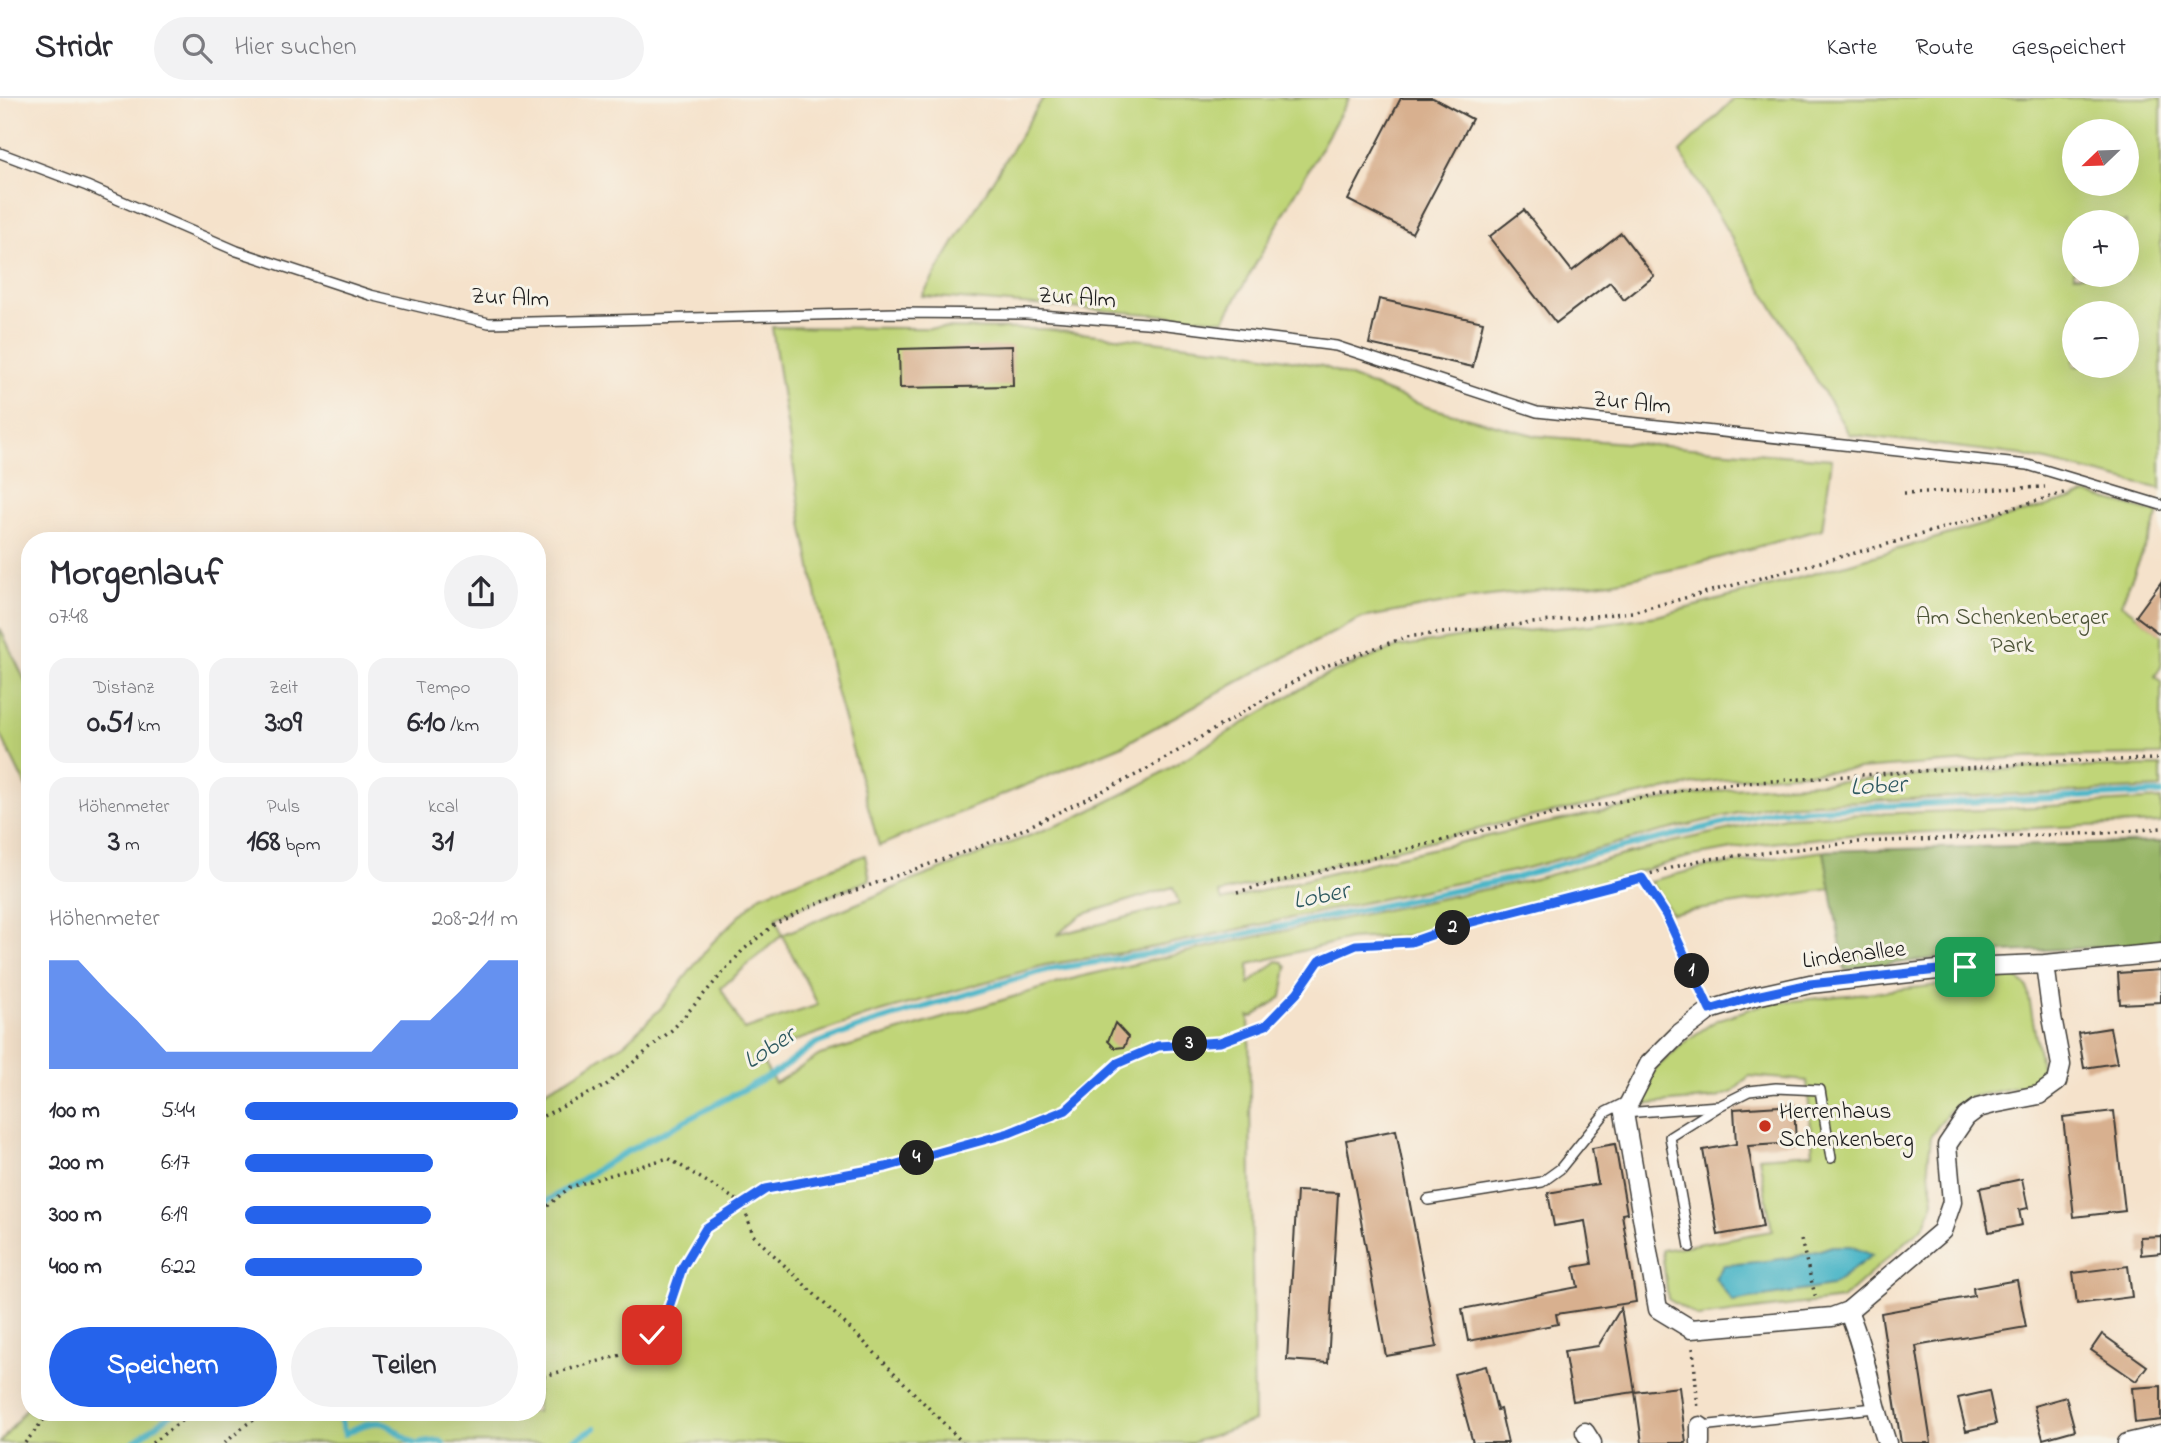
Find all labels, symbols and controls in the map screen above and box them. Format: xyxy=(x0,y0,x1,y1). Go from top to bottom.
search box xyxy=(154,17,644,80)
text: Stridr xyxy=(35,24,112,72)
icon: search xyxy=(178,29,216,67)
text: Hier suchen xyxy=(234,29,357,67)
text: Karte xyxy=(1826,31,1877,66)
text: Route xyxy=(1915,31,1974,66)
text: Gespeichert xyxy=(2012,31,2126,66)
north arrow xyxy=(2062,119,2138,196)
map controls xyxy=(2062,119,2139,378)
button: + xyxy=(2062,210,2139,287)
street label: Zur Alm xyxy=(470,279,550,319)
street label: Zur Alm xyxy=(1037,279,1117,319)
button: − xyxy=(2062,301,2139,378)
street label: Zur Alm xyxy=(1591,383,1673,425)
text: Morgenlauf xyxy=(49,547,223,603)
button: share xyxy=(444,555,518,629)
text: 07:48 xyxy=(49,601,88,634)
park label: Am Schenkenberger Park xyxy=(1916,601,2109,664)
text: Distanz xyxy=(93,675,154,702)
text: Zeit xyxy=(269,675,298,702)
text: Tempo xyxy=(416,675,470,702)
text: 0.51 xyxy=(87,702,133,746)
text: 3:09 xyxy=(265,702,302,746)
text: 6:10 xyxy=(407,702,445,746)
text: km xyxy=(133,713,161,740)
text: /km xyxy=(445,713,479,740)
water label: Lober xyxy=(1849,766,1910,807)
text: Höhenmeter xyxy=(78,794,169,821)
text: Puls xyxy=(267,794,300,821)
text: kcal xyxy=(428,794,458,821)
text: 3 xyxy=(108,821,120,865)
text: 168 xyxy=(247,821,281,865)
text: 31 xyxy=(432,821,454,865)
text: m xyxy=(120,832,140,859)
text: bpm xyxy=(281,832,320,859)
water label: Lober xyxy=(1290,872,1355,921)
text: Höhenmeter xyxy=(49,903,160,936)
text: 208–211 m xyxy=(432,903,518,936)
pin: 2 xyxy=(1436,910,1470,946)
text: 2 xyxy=(1448,914,1457,941)
street label: Lindenallee xyxy=(1800,932,1908,980)
pin xyxy=(1935,937,1995,997)
icon: arrive xyxy=(1946,948,1984,986)
pin: 1 xyxy=(1674,954,1710,988)
text: 1 xyxy=(1688,957,1695,984)
water label: Lober xyxy=(736,1016,806,1080)
pin: 3 xyxy=(1172,1026,1208,1062)
text: 3 xyxy=(1186,1030,1193,1057)
text: 100 m xyxy=(49,1095,100,1128)
text: 5:44 xyxy=(161,1095,195,1128)
place label: Herrenhaus Schenkenberg xyxy=(1779,1095,1914,1158)
marker: Herrenhaus Schenkenberg xyxy=(1757,1118,1773,1134)
pin: 4 xyxy=(900,1140,934,1176)
text: 4 xyxy=(913,1144,920,1171)
text: 200 m xyxy=(49,1147,104,1180)
text: 6:17 xyxy=(161,1147,190,1180)
text: 300 m xyxy=(49,1199,102,1232)
text: 6:19 xyxy=(161,1199,187,1232)
text: 400 m xyxy=(49,1251,102,1284)
text: 6:22 xyxy=(161,1251,196,1284)
pin xyxy=(622,1305,682,1365)
icon: check xyxy=(633,1316,671,1354)
button: Speichern xyxy=(49,1327,277,1407)
button: Teilen xyxy=(291,1327,518,1407)

